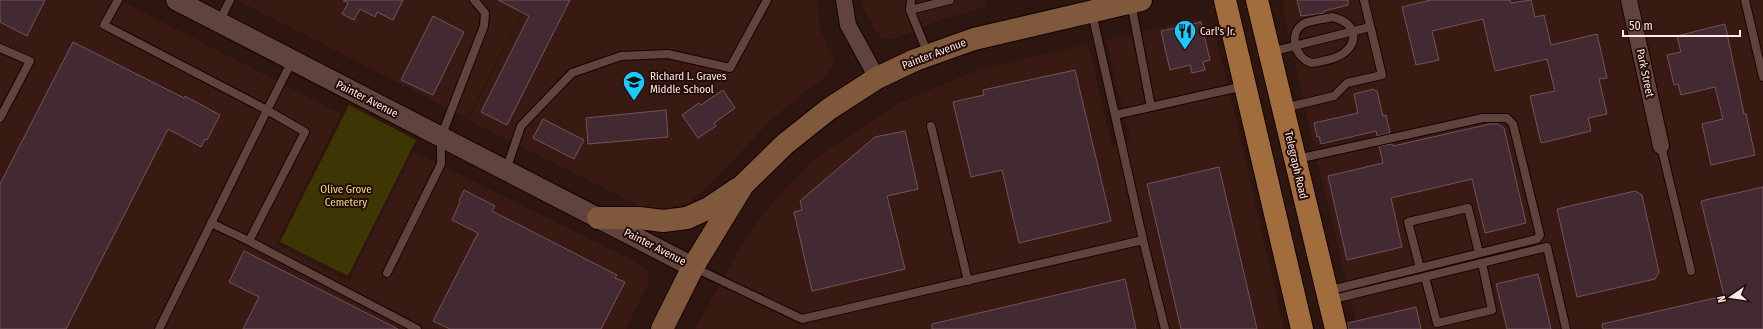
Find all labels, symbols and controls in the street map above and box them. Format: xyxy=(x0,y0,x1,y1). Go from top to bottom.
scale bar xyxy=(1623,12,1740,38)
restaurant icon: Carl's Jr. xyxy=(1172,18,1198,51)
text: 50 m xyxy=(1629,19,1653,33)
place label: Carl's Jr. xyxy=(1200,25,1235,38)
street label: Painter Avenue xyxy=(900,36,968,72)
street label: Park Street xyxy=(1634,48,1657,99)
school or university icon: Richard L. Graves Middle School xyxy=(621,69,647,102)
place label: Richard L. Graves Middle School xyxy=(650,70,727,96)
street label: Painter Avenue xyxy=(334,78,400,120)
street label: Telegraph Road xyxy=(1282,130,1310,200)
park label: Olive Grove Cemetery xyxy=(320,183,372,209)
street label: Painter Avenue xyxy=(622,226,688,268)
north arrow xyxy=(1711,277,1751,317)
text: N xyxy=(1715,294,1729,304)

